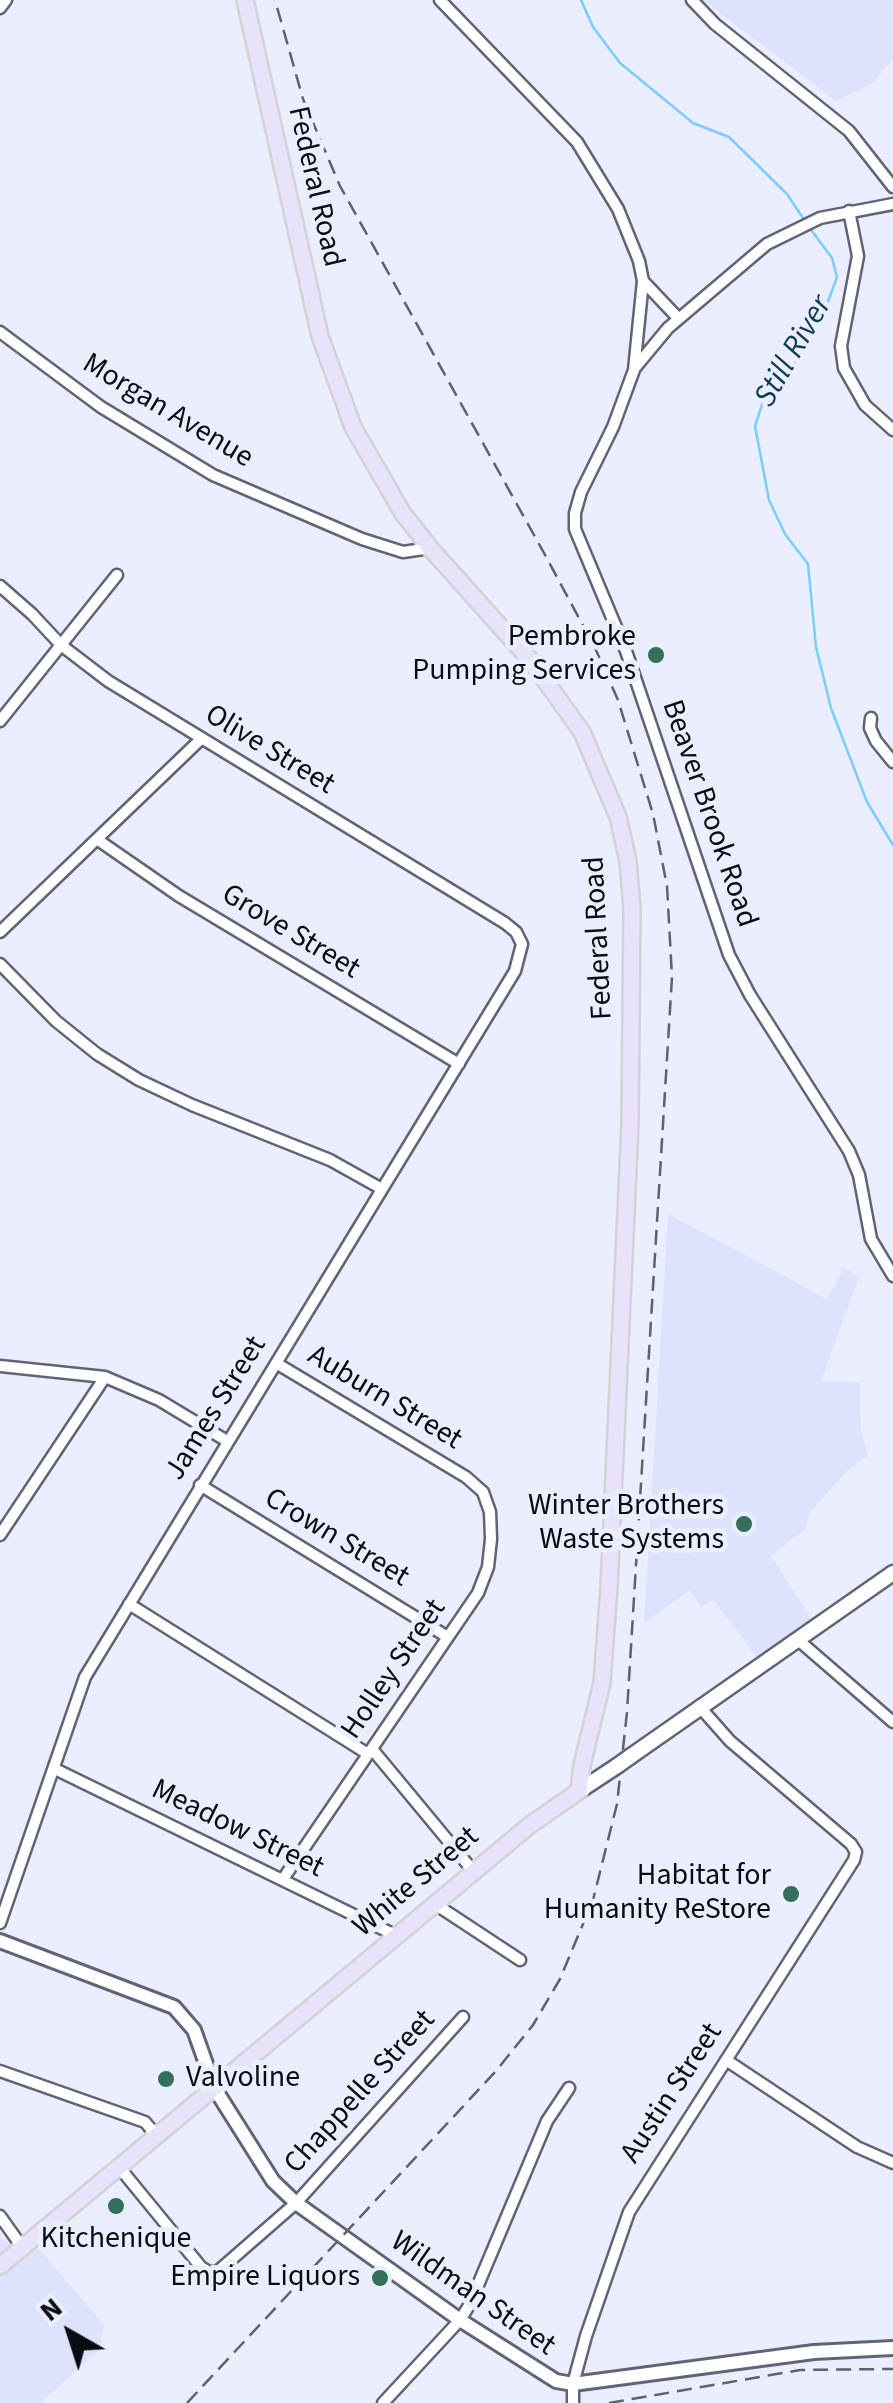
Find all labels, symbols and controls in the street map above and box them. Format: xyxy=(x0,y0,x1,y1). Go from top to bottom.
street label: Federal Road xyxy=(278,103,350,271)
water label: Still River xyxy=(748,289,842,415)
street label: Morgan Avenue xyxy=(75,347,259,477)
place label: Pembroke Pumping Services xyxy=(412,620,636,690)
marker: Pembroke Pumping Services xyxy=(645,644,667,666)
street label: Beaver Brook Road xyxy=(652,696,764,932)
street label: Olive Street xyxy=(198,698,340,804)
street label: Federal Road xyxy=(578,855,622,1021)
street label: Grove Street xyxy=(214,878,366,988)
street label: James Street xyxy=(159,1330,275,1488)
street label: Auburn Street xyxy=(300,1339,468,1459)
street label: Crown Street xyxy=(257,1482,415,1596)
place label: Winter Brothers Waste Systems xyxy=(528,1489,724,1560)
marker: Winter Brothers Waste Systems xyxy=(733,1513,755,1535)
street label: Holley Street xyxy=(335,1593,455,1747)
street label: Meadow Street xyxy=(145,1773,329,1887)
street label: White Street xyxy=(347,1820,487,1946)
place label: Habitat for Humanity ReStore xyxy=(544,1859,771,1930)
marker: Habitat for Humanity ReStore xyxy=(780,1883,802,1905)
street label: Chappelle Street xyxy=(278,2004,444,2182)
street label: Austin Street xyxy=(614,2017,732,2171)
place label: Valvoline xyxy=(186,2061,300,2097)
marker: Valvoline xyxy=(155,2068,177,2090)
marker: Kitchenique xyxy=(105,2195,127,2217)
place label: Kitchenique xyxy=(41,2222,191,2258)
street label: Wildman Street xyxy=(383,2225,561,2365)
place label: Empire Liquors xyxy=(170,2260,360,2296)
marker: Empire Liquors xyxy=(369,2267,391,2289)
north arrow xyxy=(20,2283,120,2383)
text: N xyxy=(31,2288,71,2331)

